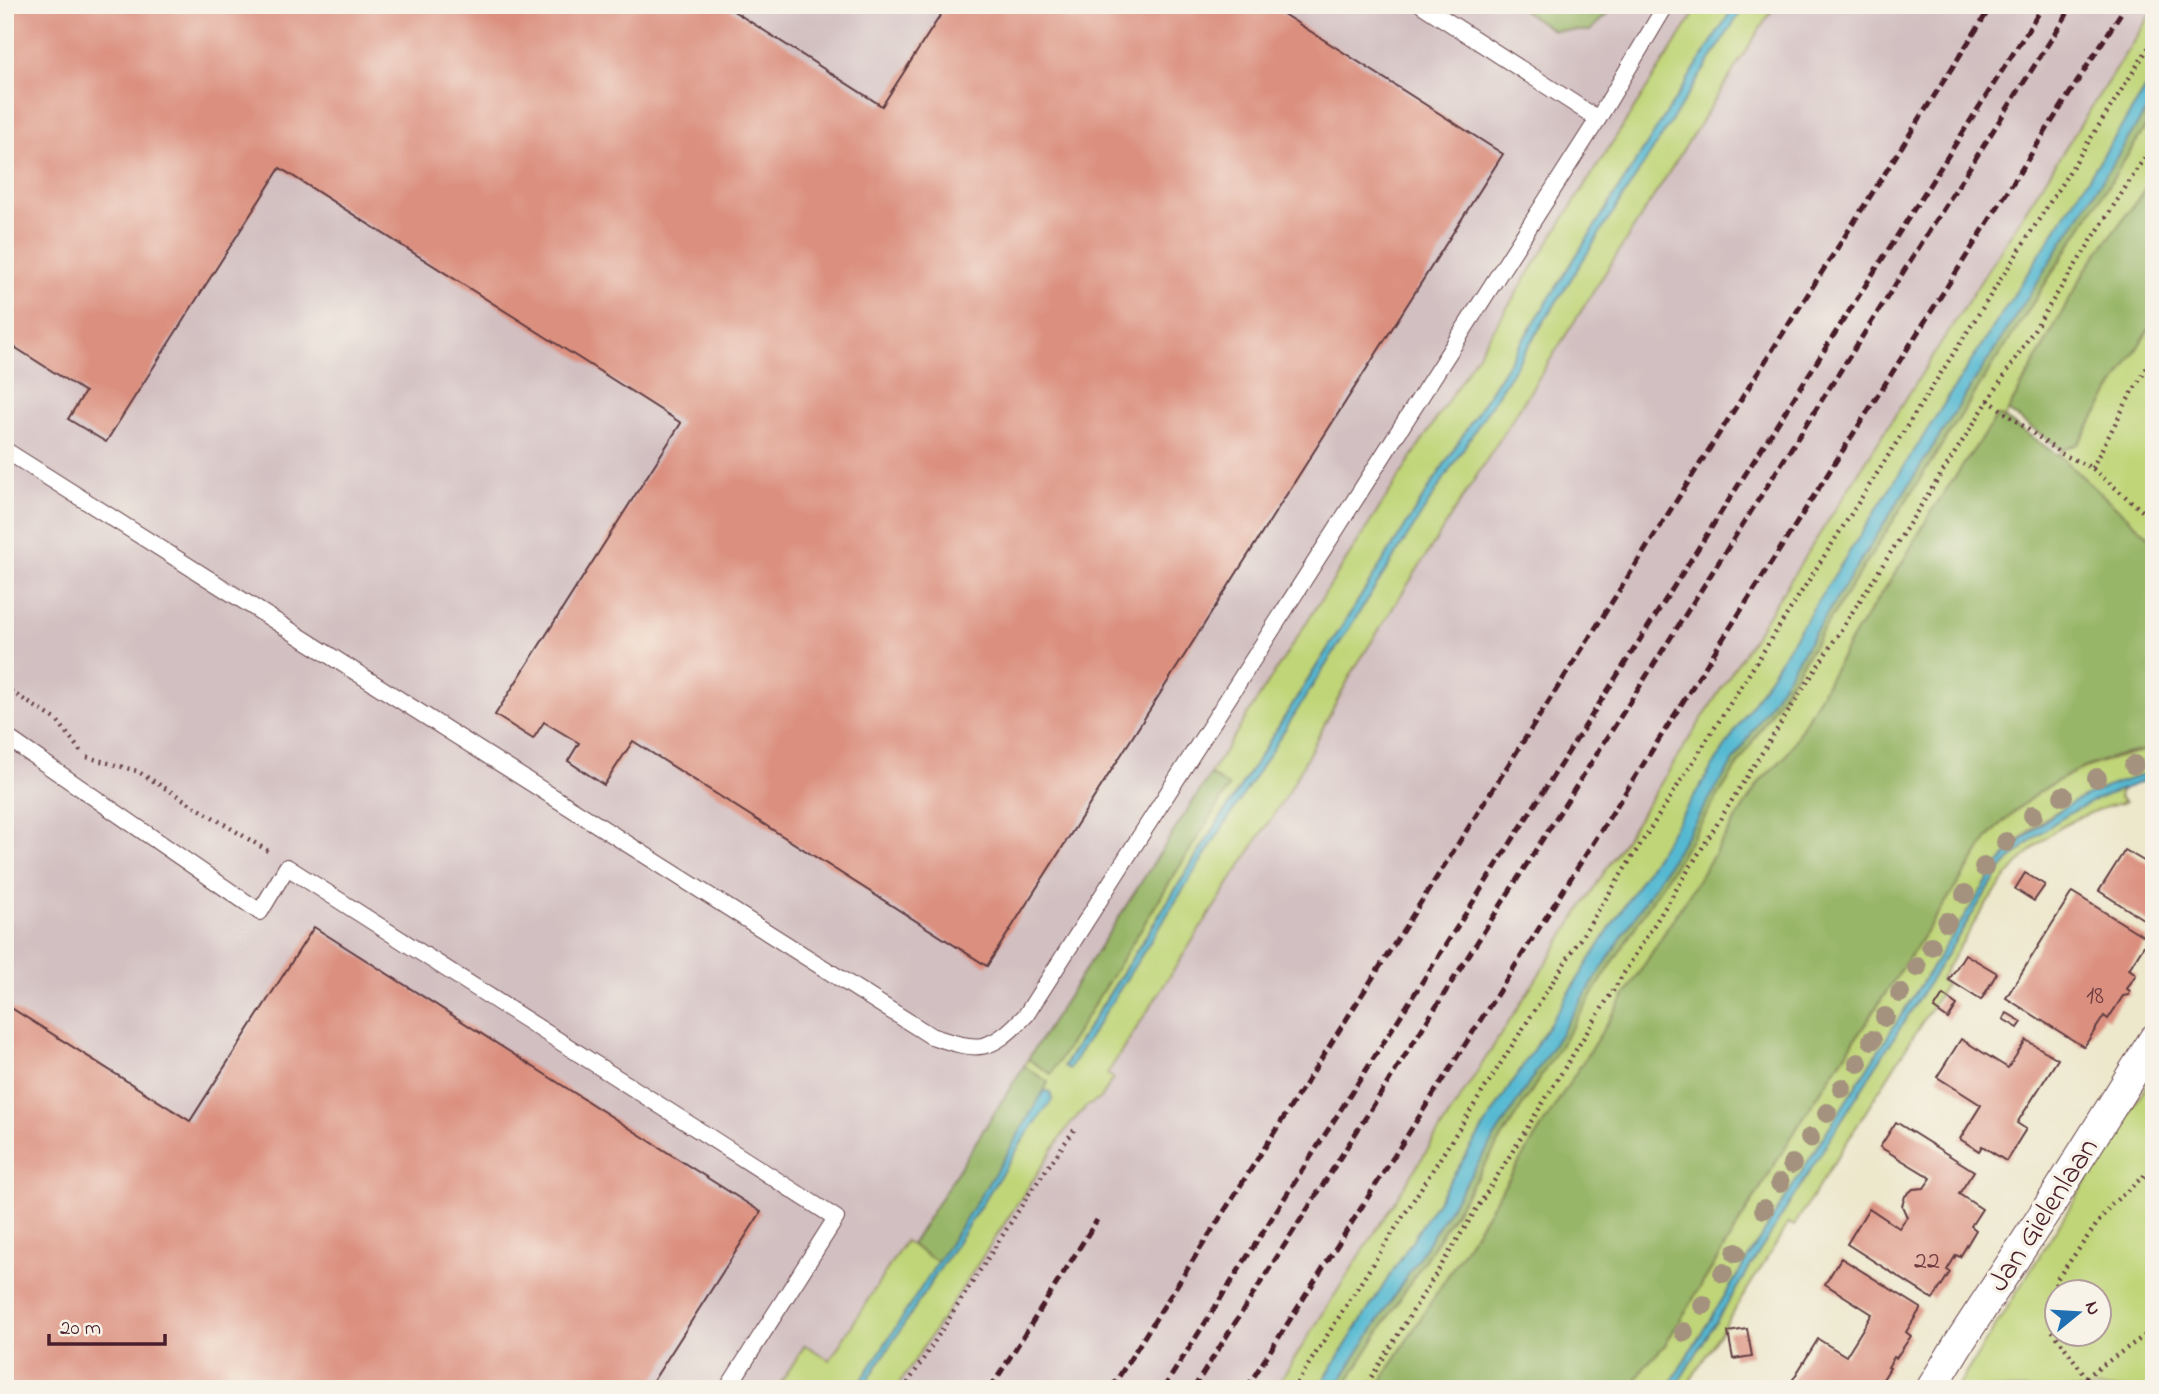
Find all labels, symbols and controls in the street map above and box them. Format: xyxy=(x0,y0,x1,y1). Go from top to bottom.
house number: 18 xyxy=(2086,978,2104,1016)
street label: Jan Gielenlaan xyxy=(1978,1130,2111,1302)
house number: 22 xyxy=(1914,1243,1940,1281)
north arrow xyxy=(2044,1278,2114,1348)
text: N xyxy=(2077,1298,2107,1319)
scale bar xyxy=(49,1303,164,1347)
text: 20 m xyxy=(60,1314,101,1344)

